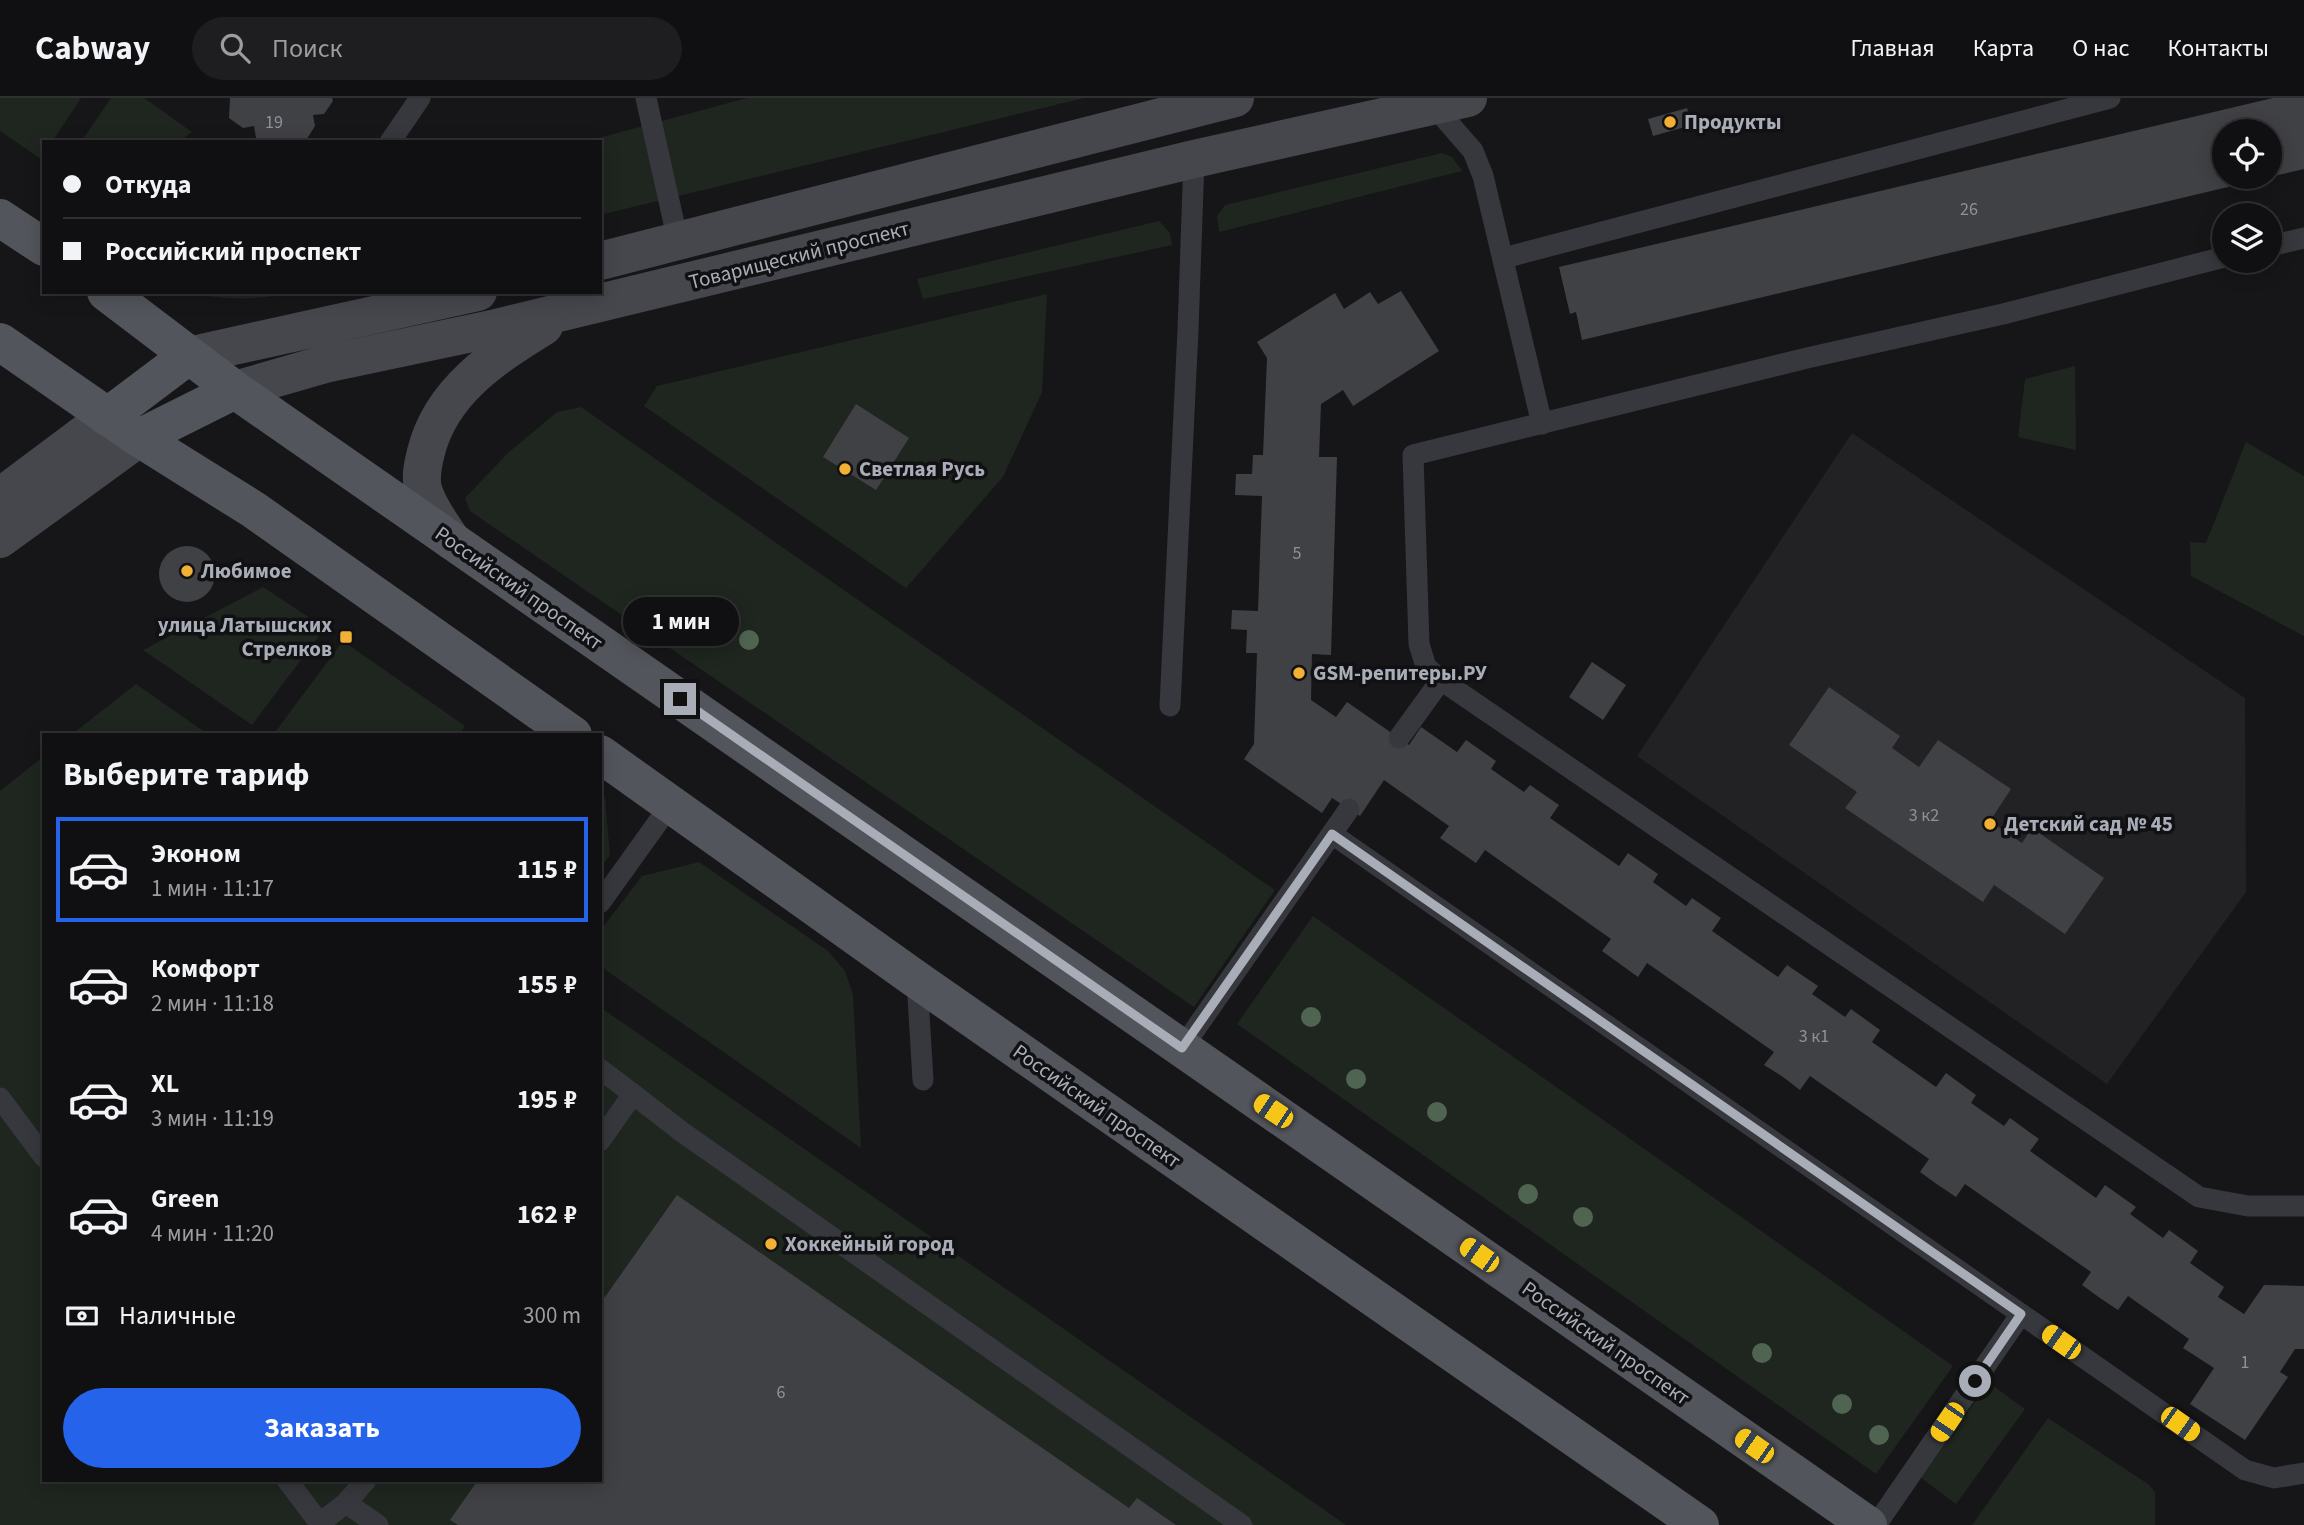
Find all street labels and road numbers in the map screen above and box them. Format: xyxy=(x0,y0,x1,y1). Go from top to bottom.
street label: Товарищеский проспект xyxy=(686,213,913,297)
street label: Российский проспект xyxy=(429,519,609,658)
street label: Российский проспект xyxy=(1007,1037,1187,1176)
street label: Российский проспект xyxy=(1516,1274,1696,1413)

